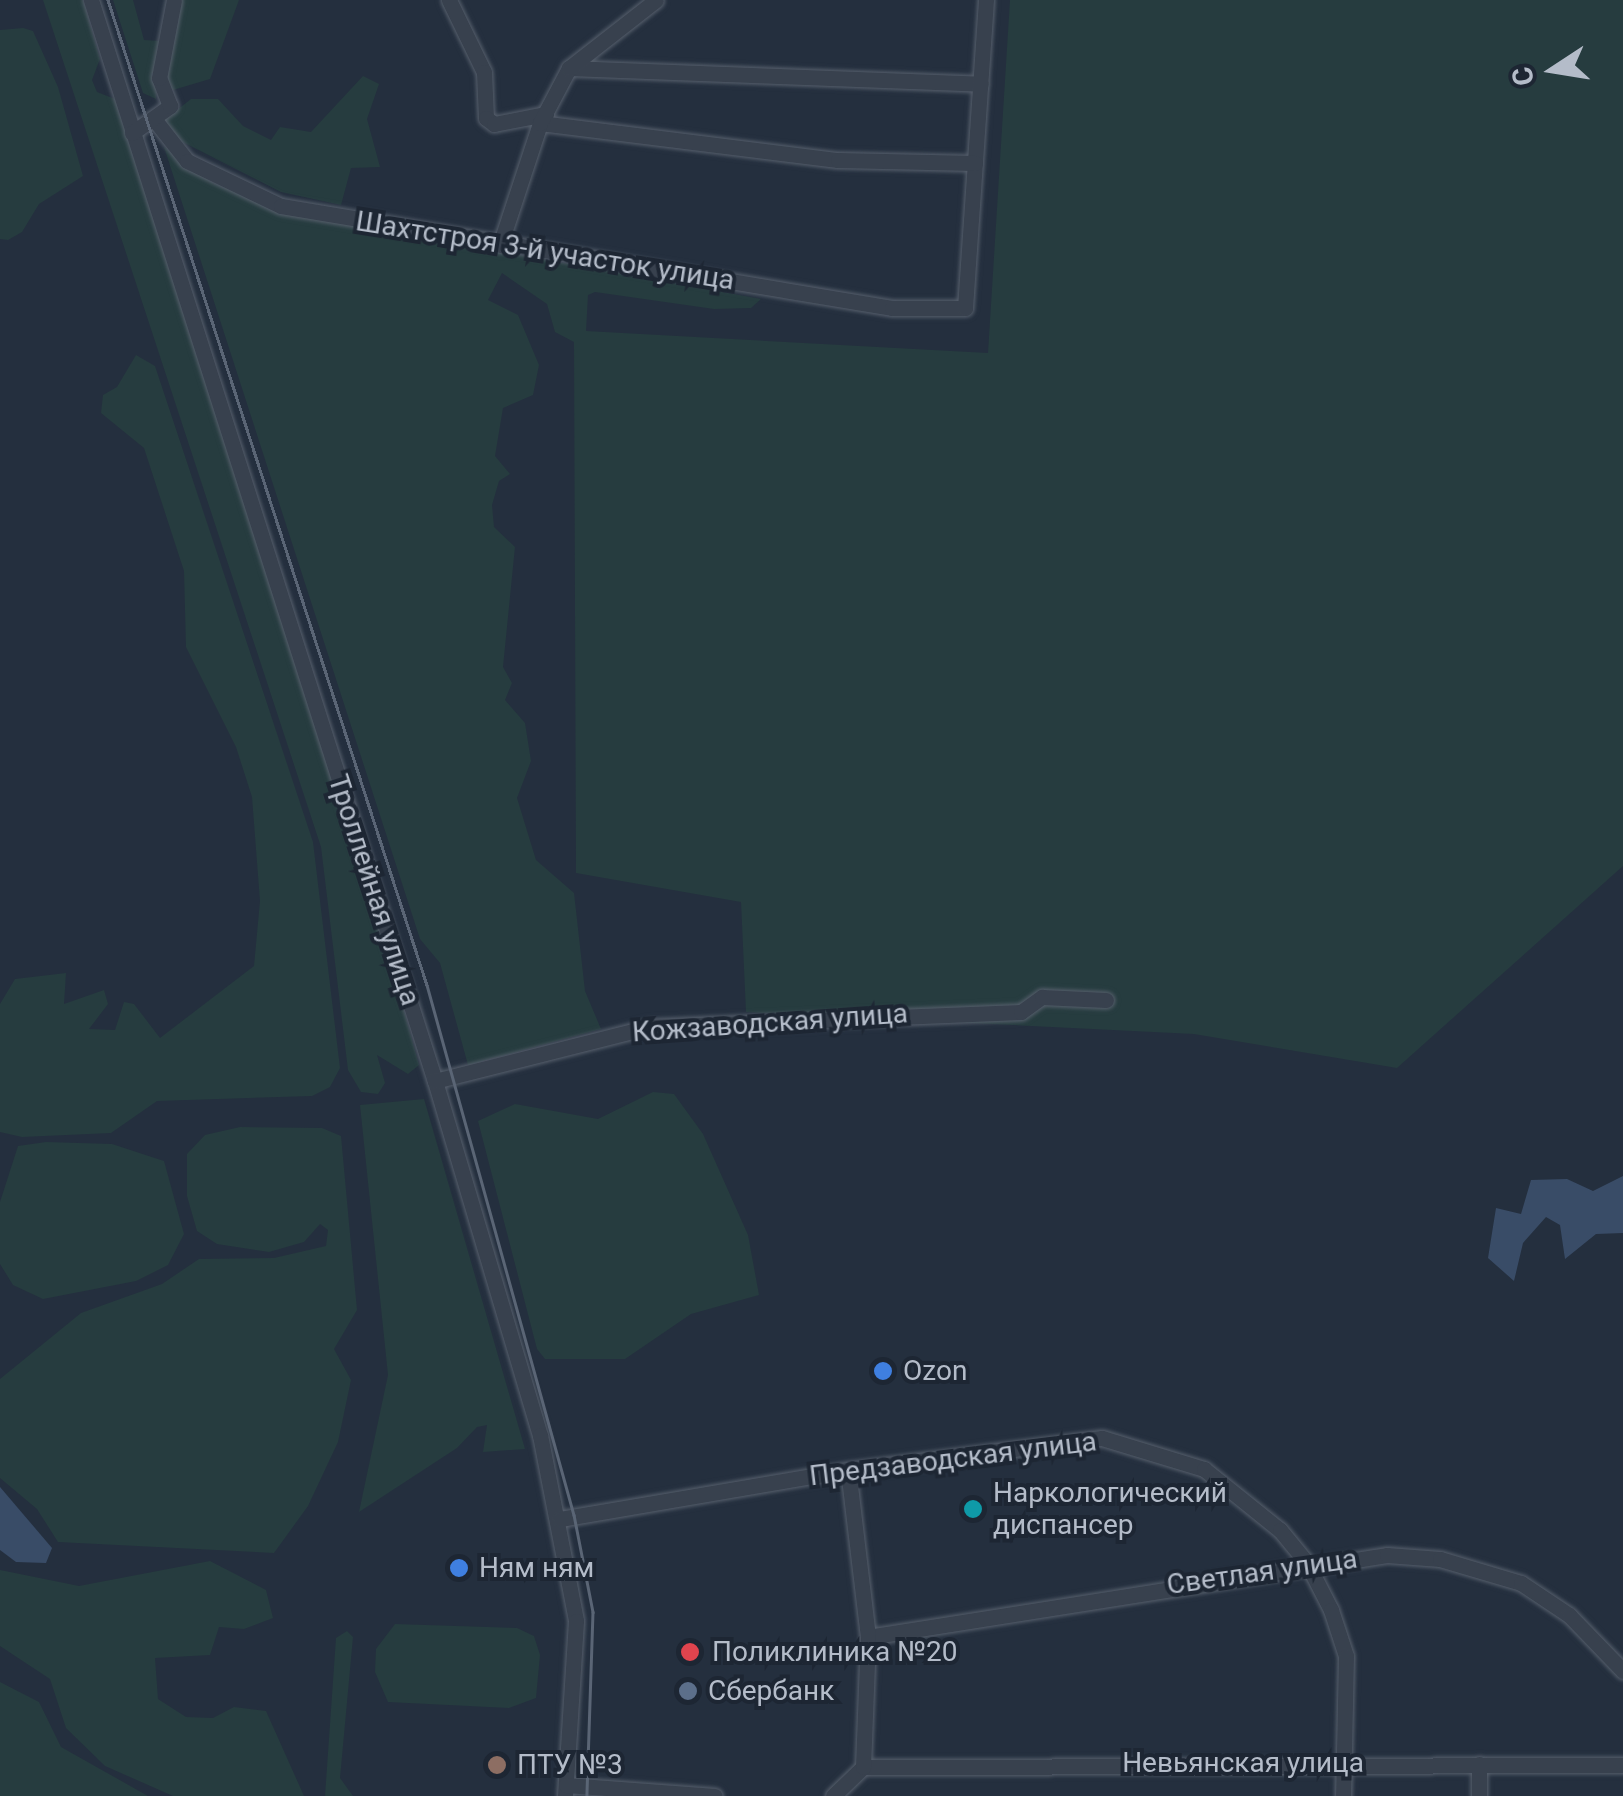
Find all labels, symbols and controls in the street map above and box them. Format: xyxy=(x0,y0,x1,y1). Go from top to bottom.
north arrow xyxy=(1503,20,1603,120)
text: С xyxy=(1505,64,1541,89)
street label: Шахтстроя 3-й участок улица xyxy=(353,204,737,298)
street label: Троллейная улица xyxy=(321,770,427,1010)
street label: Кожзаводская улица xyxy=(631,997,909,1049)
place label: Ozon xyxy=(903,1354,967,1388)
marker: Ozon xyxy=(872,1360,894,1382)
street label: Предзаводская улица xyxy=(808,1425,1098,1493)
place label: Наркологический диспансер xyxy=(993,1476,1227,1542)
marker: Наркологический диспансер xyxy=(962,1498,984,1520)
street label: Светлая улица xyxy=(1165,1542,1359,1602)
place label: Ням ням xyxy=(479,1551,594,1585)
marker: Ням ням xyxy=(448,1557,470,1579)
place label: Поликлиника №20 xyxy=(712,1635,957,1669)
marker: Поликлиника №20 xyxy=(677,1639,703,1665)
place label: Сбербанк xyxy=(708,1674,834,1708)
marker: Сбербанк xyxy=(677,1680,699,1702)
street label: Невьянская улица xyxy=(1122,1746,1364,1780)
place label: ПТУ №3 xyxy=(517,1748,623,1782)
marker: ПТУ №3 xyxy=(486,1754,508,1776)

